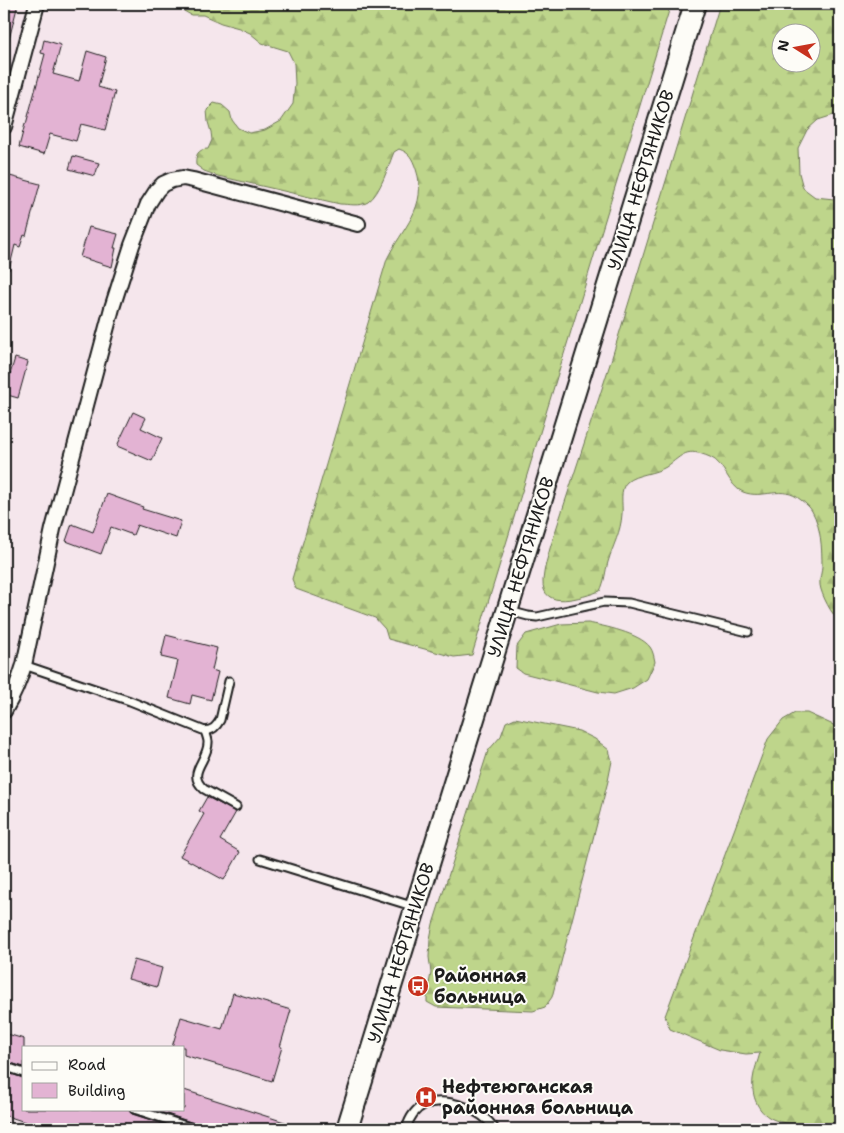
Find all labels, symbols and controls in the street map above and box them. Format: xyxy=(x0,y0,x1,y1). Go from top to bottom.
north arrow xyxy=(772,22,822,72)
text: N xyxy=(773,38,793,53)
street label: УЛИЦА НЕФТЯНИКОВ xyxy=(602,87,680,273)
street label: УЛИЦА НЕФТЯНИКОВ xyxy=(482,474,560,660)
street label: УЛИЦА НЕФТЯНИКОВ xyxy=(362,860,440,1046)
place label: Районная больница xyxy=(434,964,527,1009)
bus stop icon: Районная больница xyxy=(406,974,430,998)
legend xyxy=(22,1046,185,1110)
text: Road xyxy=(68,1055,106,1075)
place label: Нефтеюганская районная больница xyxy=(442,1075,634,1120)
text: Building xyxy=(68,1081,125,1101)
hospital icon: Нефтеюганская районная больница xyxy=(414,1085,438,1109)

